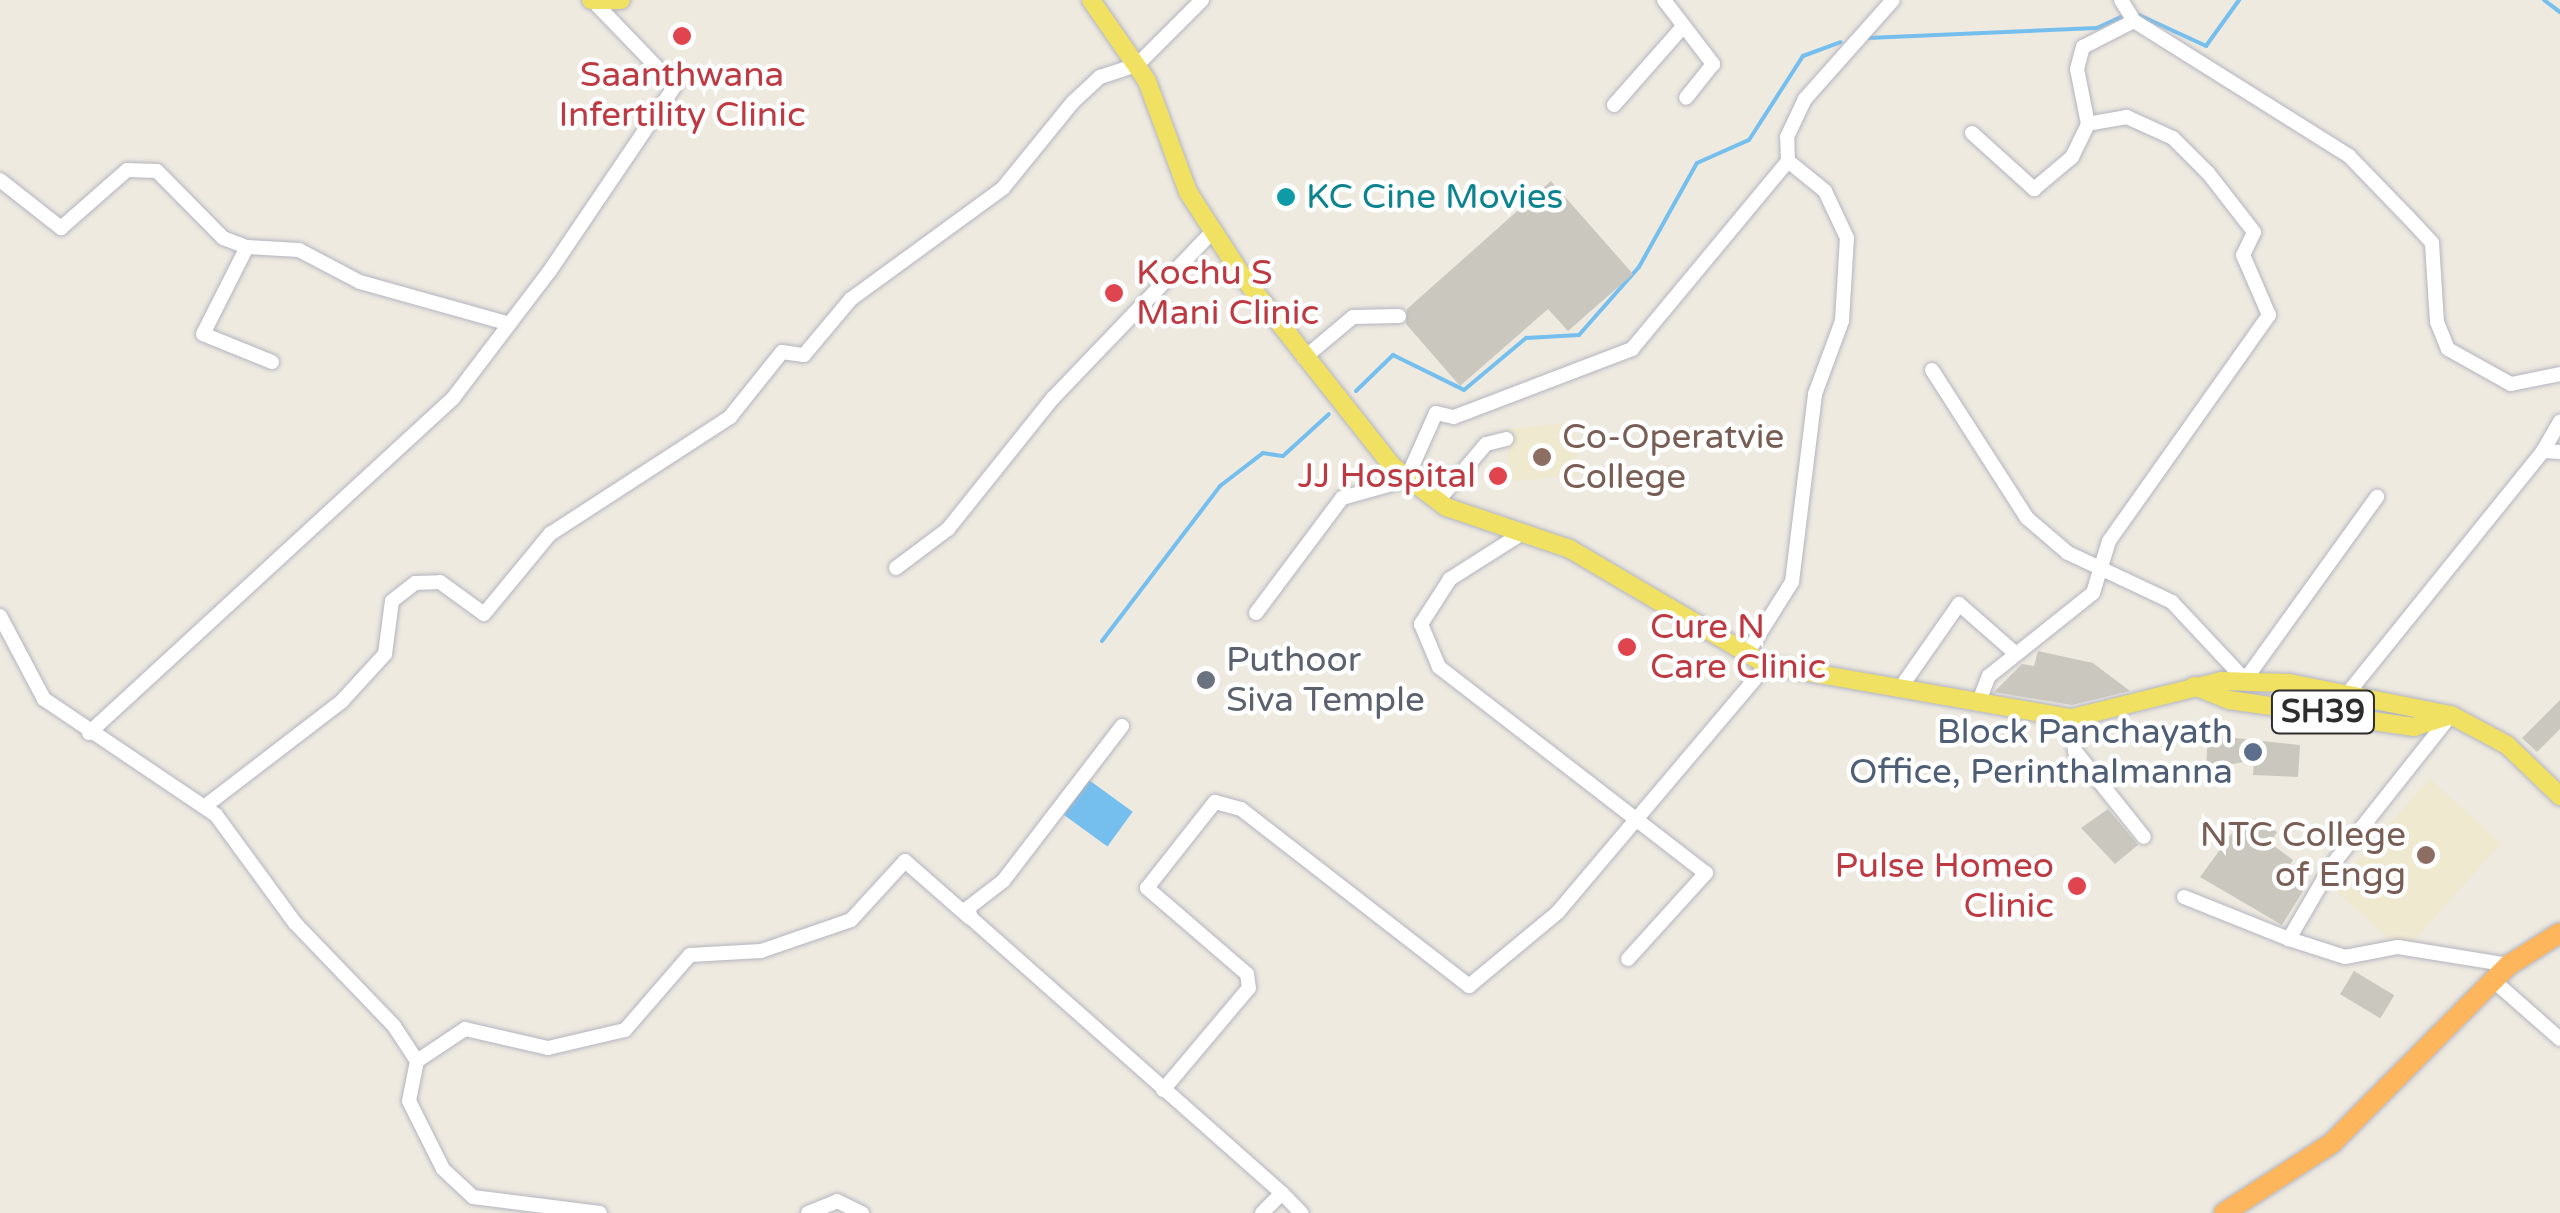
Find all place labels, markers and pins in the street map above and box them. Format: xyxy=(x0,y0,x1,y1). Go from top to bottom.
marker: Saanthwana Infertility Clinic xyxy=(669,23,695,49)
place label: Saanthwana Infertility Clinic xyxy=(558,54,806,136)
place label: KC Cine Movies xyxy=(1306,176,1563,218)
marker: KC Cine Movies xyxy=(1275,186,1297,208)
place label: Kochu S Mani Clinic xyxy=(1136,252,1319,334)
marker: Kochu S Mani Clinic xyxy=(1101,280,1127,306)
place label: Co-Operatvie College xyxy=(1562,416,1784,498)
marker: Co-Operatvie College xyxy=(1531,446,1553,468)
place label: JJ Hospital xyxy=(1298,455,1476,497)
marker: JJ Hospital xyxy=(1485,463,1511,489)
place label: Cure N Care Clinic xyxy=(1650,606,1826,688)
marker: Cure N Care Clinic xyxy=(1614,634,1640,660)
place label: Puthoor Siva Temple xyxy=(1226,639,1425,721)
marker: Puthoor Siva Temple xyxy=(1195,669,1217,691)
place label: Block Panchayath Office, Perinthalmanna xyxy=(1849,711,2233,793)
marker: Block Panchayath Office, Perinthalmanna xyxy=(2242,741,2264,763)
place label: NTC College of Engg xyxy=(2200,814,2406,896)
marker: NTC College of Engg xyxy=(2415,844,2437,866)
place label: Pulse Homeo Clinic xyxy=(1835,845,2054,927)
marker: Pulse Homeo Clinic xyxy=(2064,873,2090,899)

